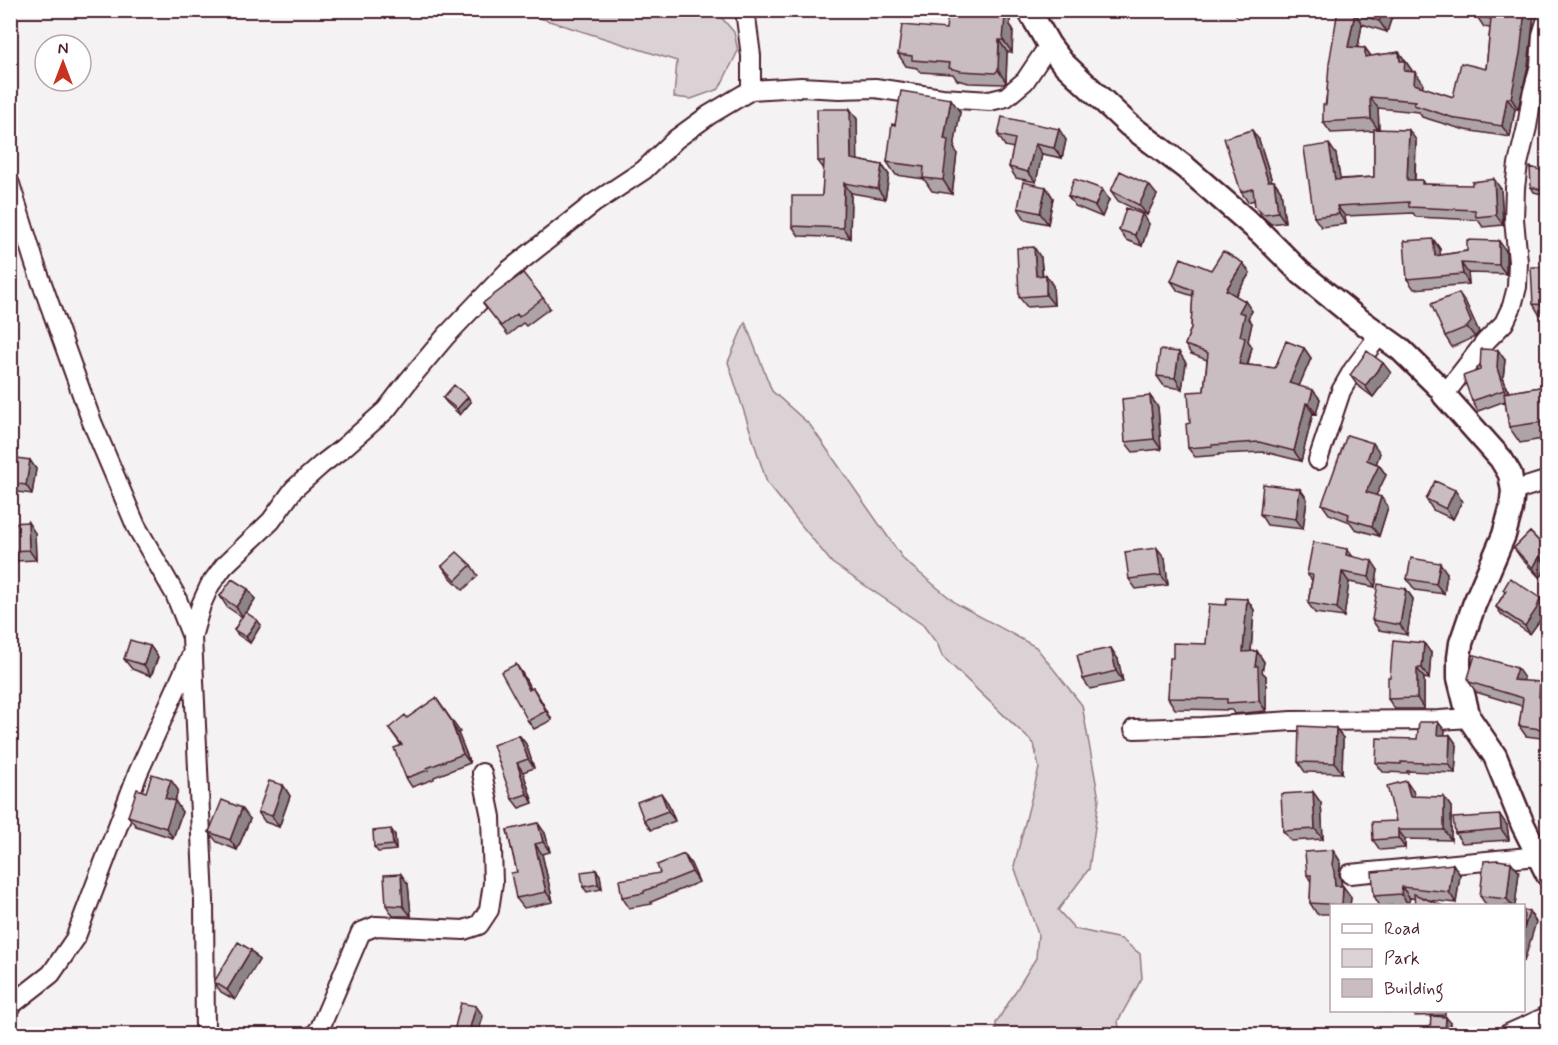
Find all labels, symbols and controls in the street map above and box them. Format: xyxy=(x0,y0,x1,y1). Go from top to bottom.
north arrow xyxy=(33,33,93,93)
text: N xyxy=(58,39,68,60)
legend xyxy=(1330,904,1525,1012)
text: Road xyxy=(1384,917,1420,941)
text: Park xyxy=(1384,947,1420,971)
text: Building xyxy=(1384,977,1444,1003)

